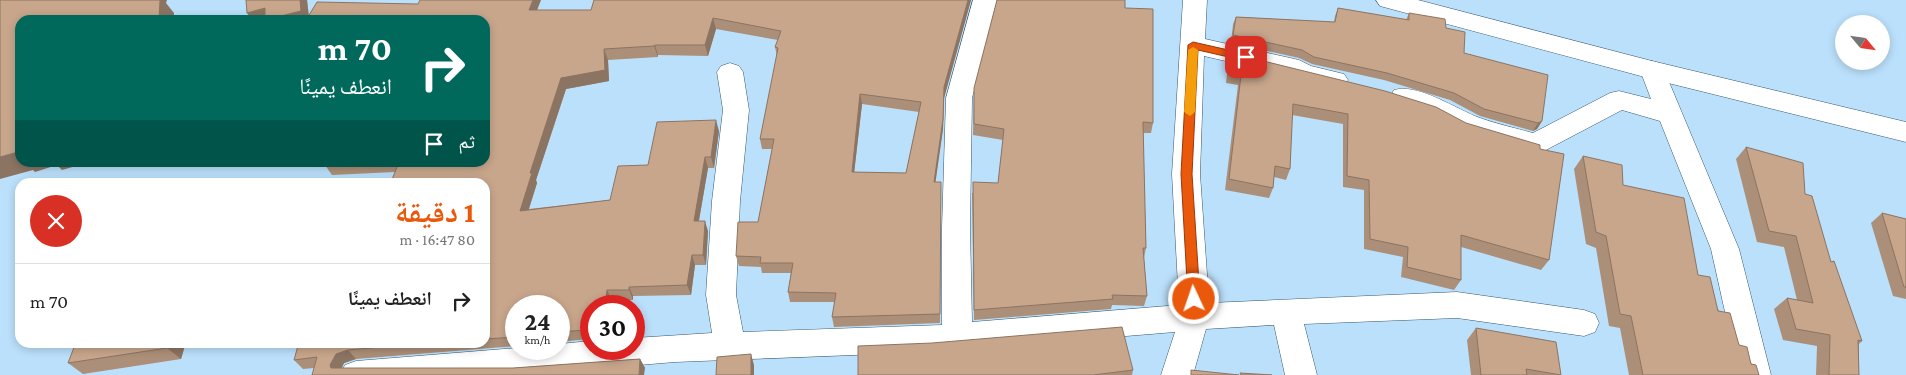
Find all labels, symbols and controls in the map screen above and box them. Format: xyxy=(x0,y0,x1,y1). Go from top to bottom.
north arrow xyxy=(1835,15,1890,70)
map controls xyxy=(1835,15,1890,70)
text: 70 m xyxy=(318,29,392,68)
icon: right xyxy=(410,35,475,100)
pin xyxy=(1225,36,1267,78)
icon: arrive xyxy=(1232,43,1260,71)
text: انعطف يمينًا xyxy=(299,74,392,99)
icon: arrive xyxy=(420,130,448,158)
text: ثم xyxy=(458,131,475,152)
button: close xyxy=(30,195,82,247)
text: 1 دقيقة xyxy=(395,195,475,228)
text: 80 m · 16:47 xyxy=(399,231,475,248)
position arrow xyxy=(1167,272,1219,324)
icon: right xyxy=(447,287,475,315)
text: انعطف يمينًا xyxy=(348,288,432,309)
text: 70 m xyxy=(30,291,68,312)
speed limit sign: 30 xyxy=(580,295,645,360)
text: 24 xyxy=(524,308,551,335)
text: km/h xyxy=(525,333,550,347)

